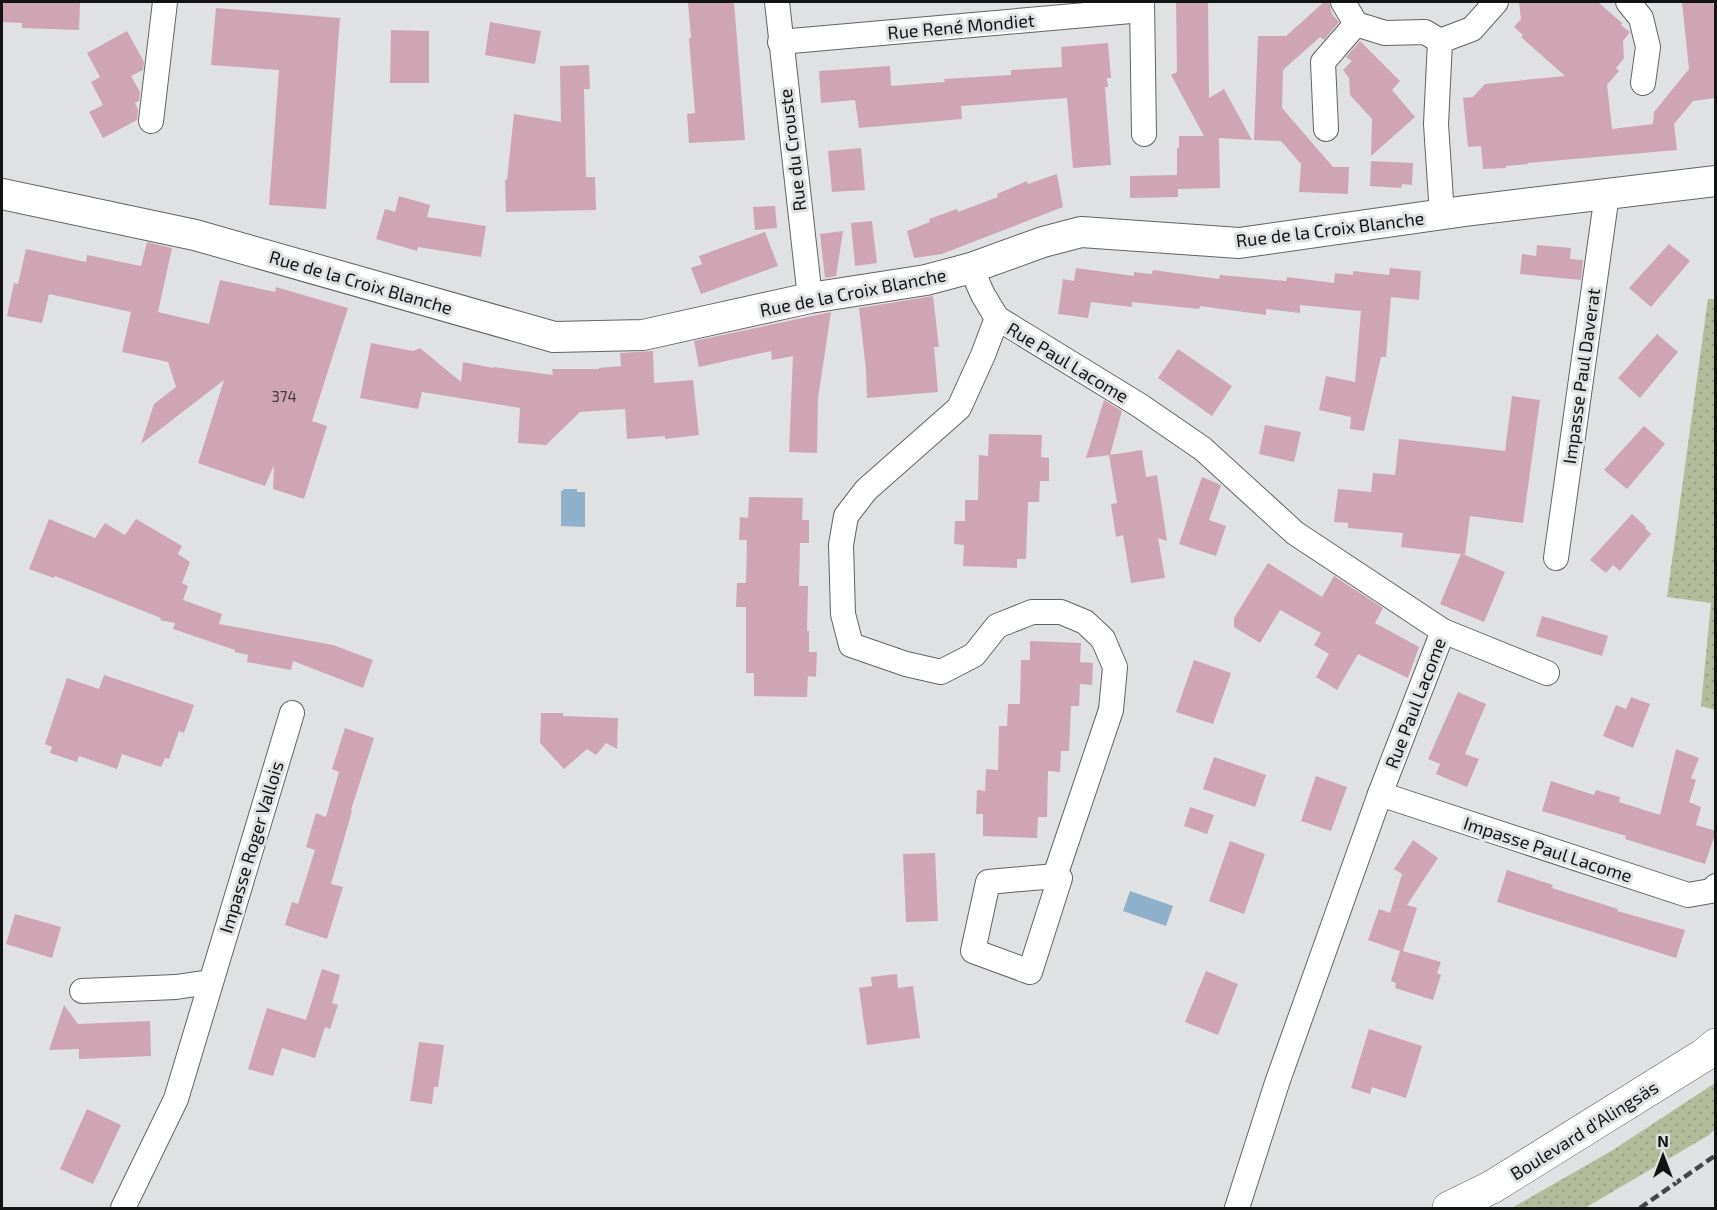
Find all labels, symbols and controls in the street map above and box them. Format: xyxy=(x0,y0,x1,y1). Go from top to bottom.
street label: Rue René Mondiet xyxy=(886,9,1036,43)
street label: Rue du Crouste xyxy=(774,88,810,212)
street label: Rue de la Croix Blanche xyxy=(1235,207,1425,251)
street label: Rue de la Croix Blanche xyxy=(267,245,455,319)
street label: Rue de la Croix Blanche xyxy=(758,263,948,321)
street label: Impasse Paul Daverat xyxy=(1558,287,1604,465)
street label: Rue Paul Lacome xyxy=(1003,317,1133,407)
house number: 374 xyxy=(271,387,297,405)
street label: Rue Paul Lacome xyxy=(1380,635,1450,771)
street label: Impasse Roger Vallois xyxy=(214,758,288,936)
street label: Impasse Paul Lacome xyxy=(1461,811,1635,887)
street label: Boulevard d'Alingsäs xyxy=(1506,1076,1662,1184)
north arrow xyxy=(1633,1126,1693,1186)
text: N xyxy=(1657,1131,1669,1150)

